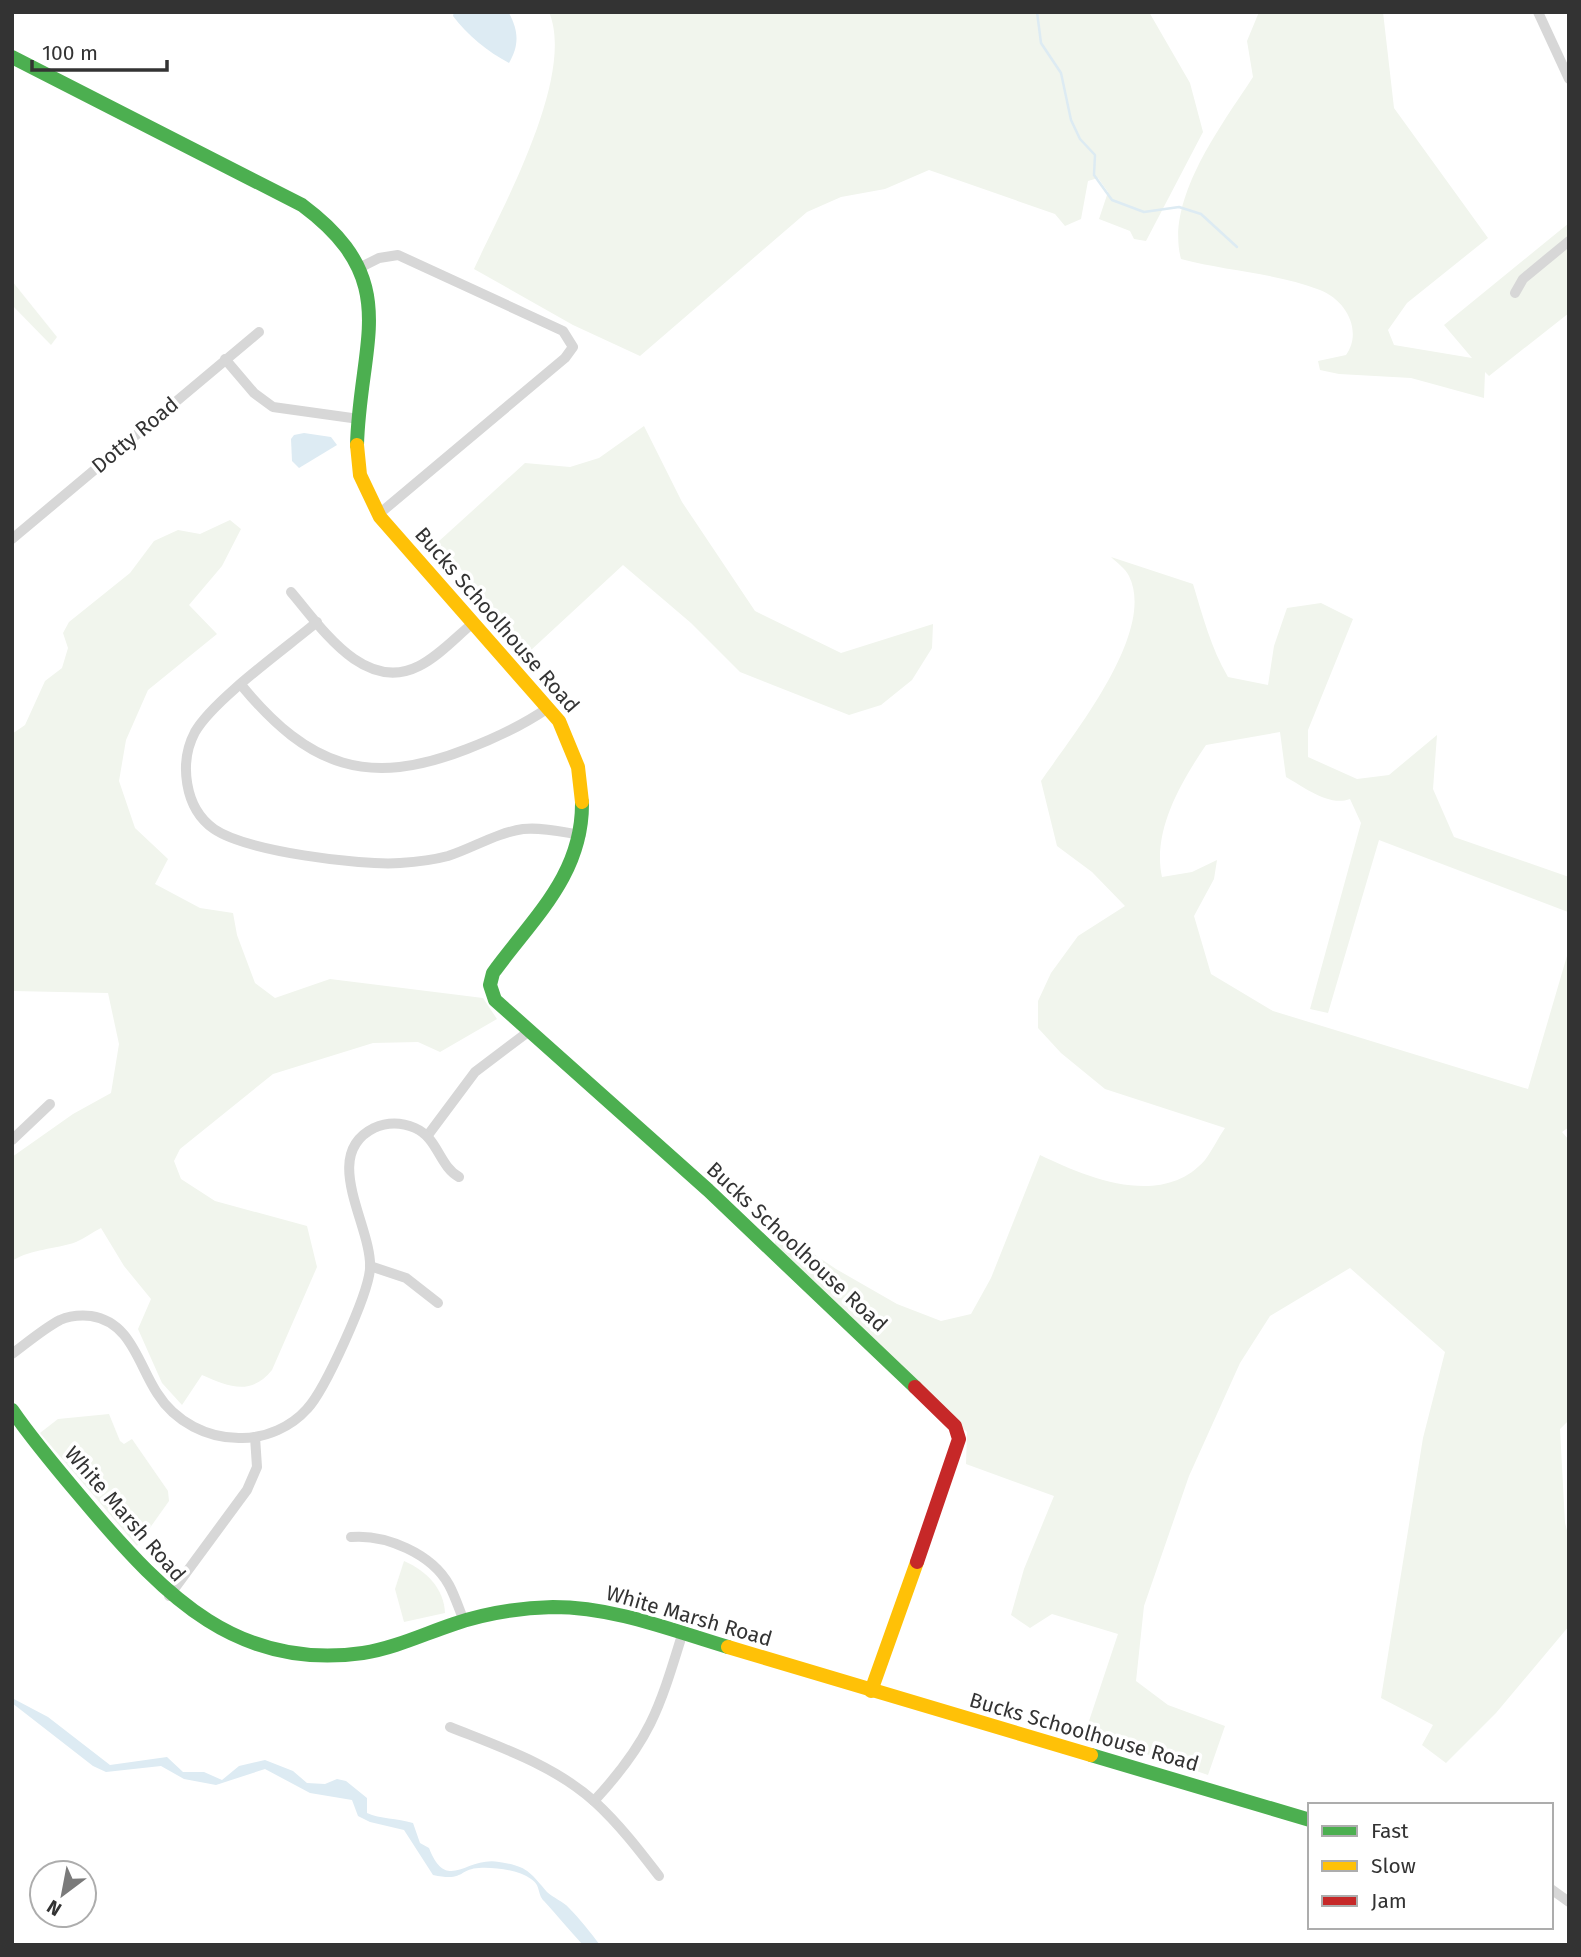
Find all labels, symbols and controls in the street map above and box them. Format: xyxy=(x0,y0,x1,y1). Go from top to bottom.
scale bar xyxy=(32,28,166,72)
text: 100 m xyxy=(42,40,98,66)
street label: Dotty Road xyxy=(86,391,184,479)
street label: Bucks Schoolhouse Road xyxy=(409,522,585,718)
street label: Bucks Schoolhouse Road xyxy=(701,1156,893,1338)
street label: White Marsh Road xyxy=(59,1441,191,1587)
street label: White Marsh Road xyxy=(603,1580,775,1652)
street label: Bucks Schoolhouse Road xyxy=(966,1687,1202,1777)
legend xyxy=(1308,1803,1553,1929)
text: Fast xyxy=(1371,1818,1409,1844)
text: Slow xyxy=(1371,1853,1416,1879)
north arrow xyxy=(28,1859,98,1929)
text: Jam xyxy=(1371,1888,1407,1914)
text: N xyxy=(43,1895,66,1921)

